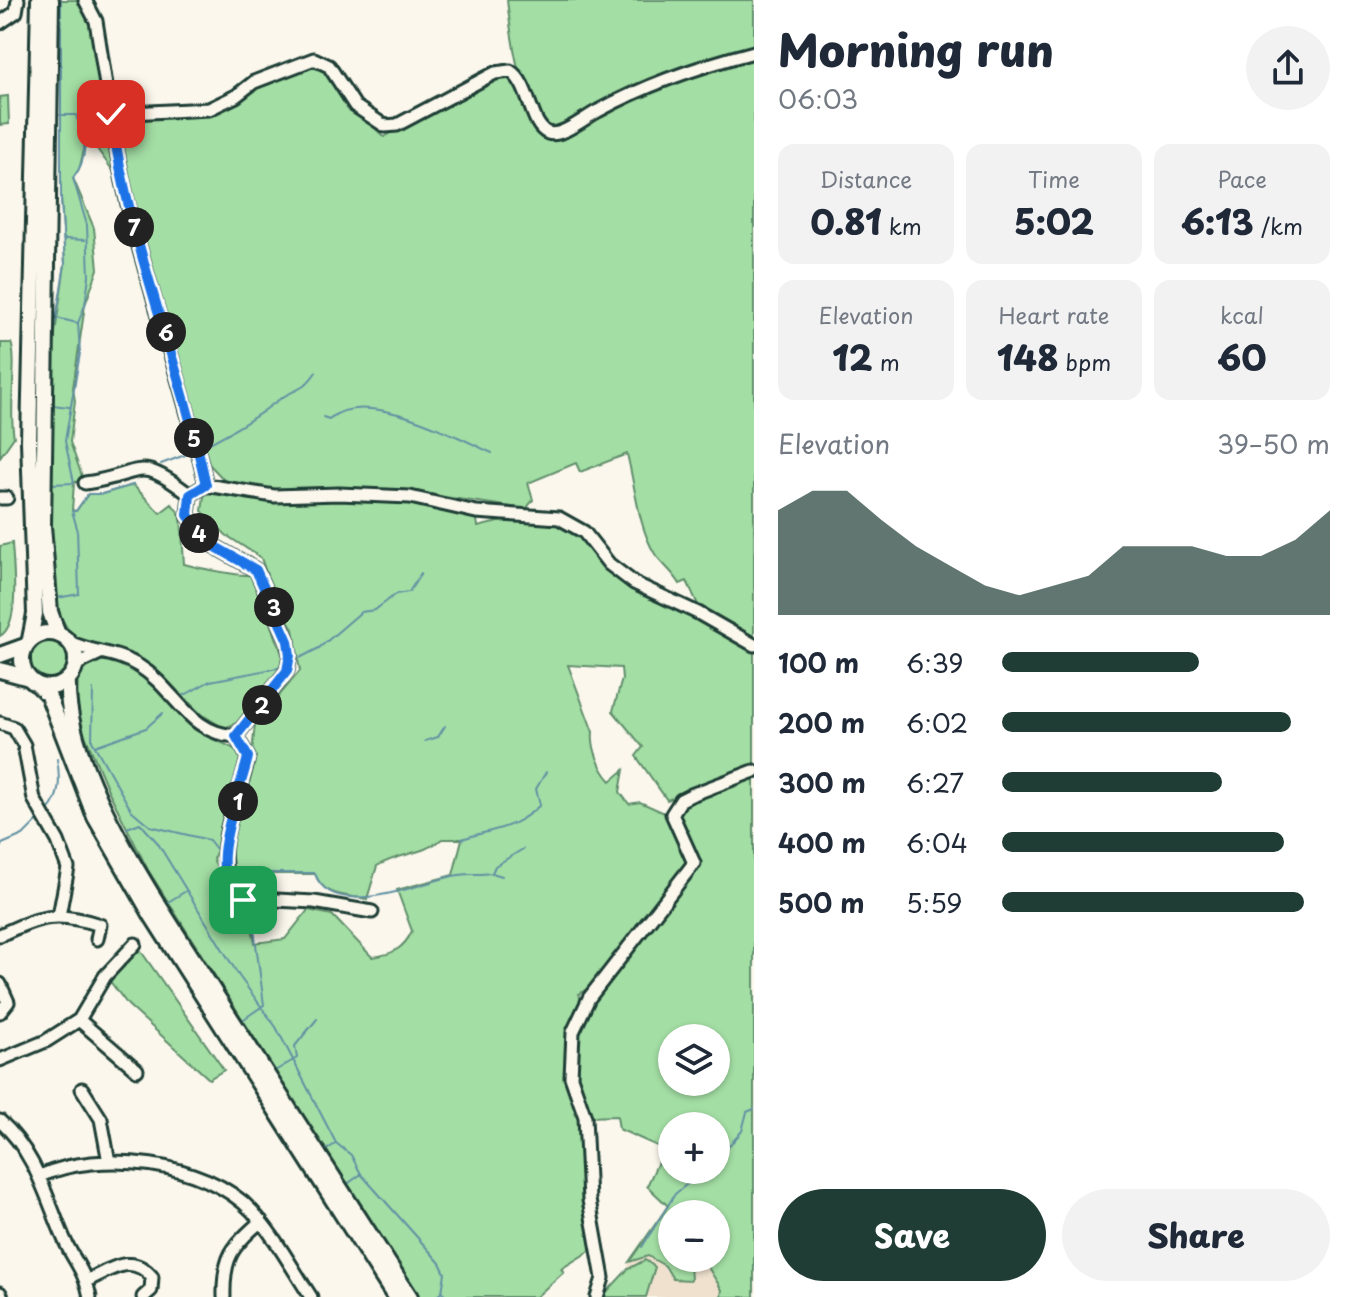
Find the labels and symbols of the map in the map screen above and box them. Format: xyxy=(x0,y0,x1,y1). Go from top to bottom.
pin xyxy=(77,80,145,148)
pin: 7 xyxy=(114,207,154,247)
pin: 6 xyxy=(146,312,186,352)
pin: 5 xyxy=(174,418,214,458)
pin: 4 xyxy=(179,513,219,553)
pin: 3 xyxy=(254,587,294,627)
pin: 2 xyxy=(242,685,282,725)
pin: 1 xyxy=(218,781,258,821)
pin xyxy=(209,866,277,934)

